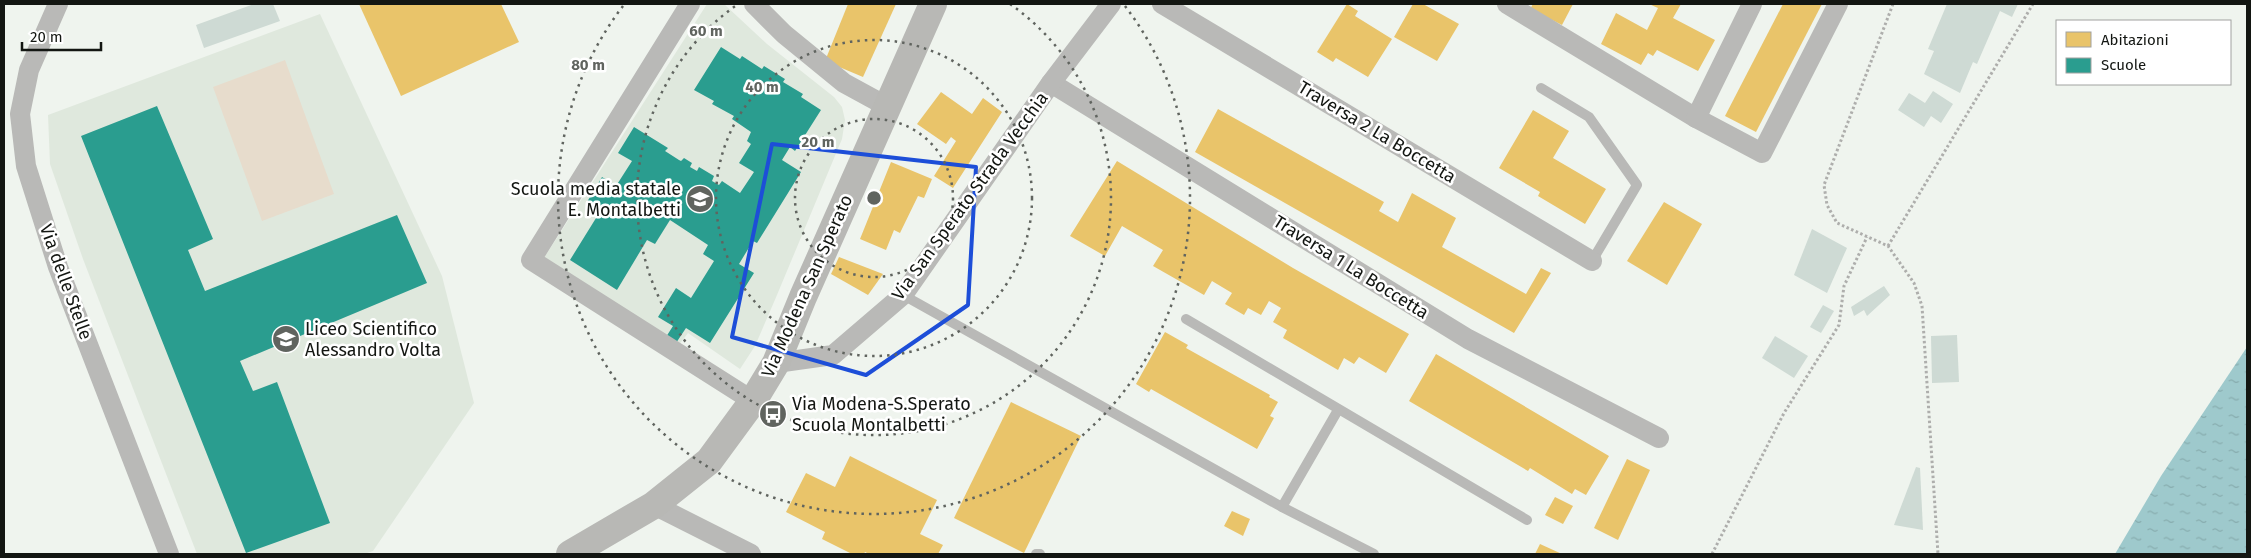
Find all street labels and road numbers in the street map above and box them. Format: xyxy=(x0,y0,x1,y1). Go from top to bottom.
street label: Traversa 2 La Boccetta xyxy=(1294,76,1460,188)
street label: Via San Sperato Strada Vecchia xyxy=(887,88,1053,304)
street label: Via Modena San Sperato xyxy=(757,191,857,381)
street label: Traversa 1 La Boccetta xyxy=(1269,210,1433,324)
street label: Via delle Stelle xyxy=(35,221,97,343)

